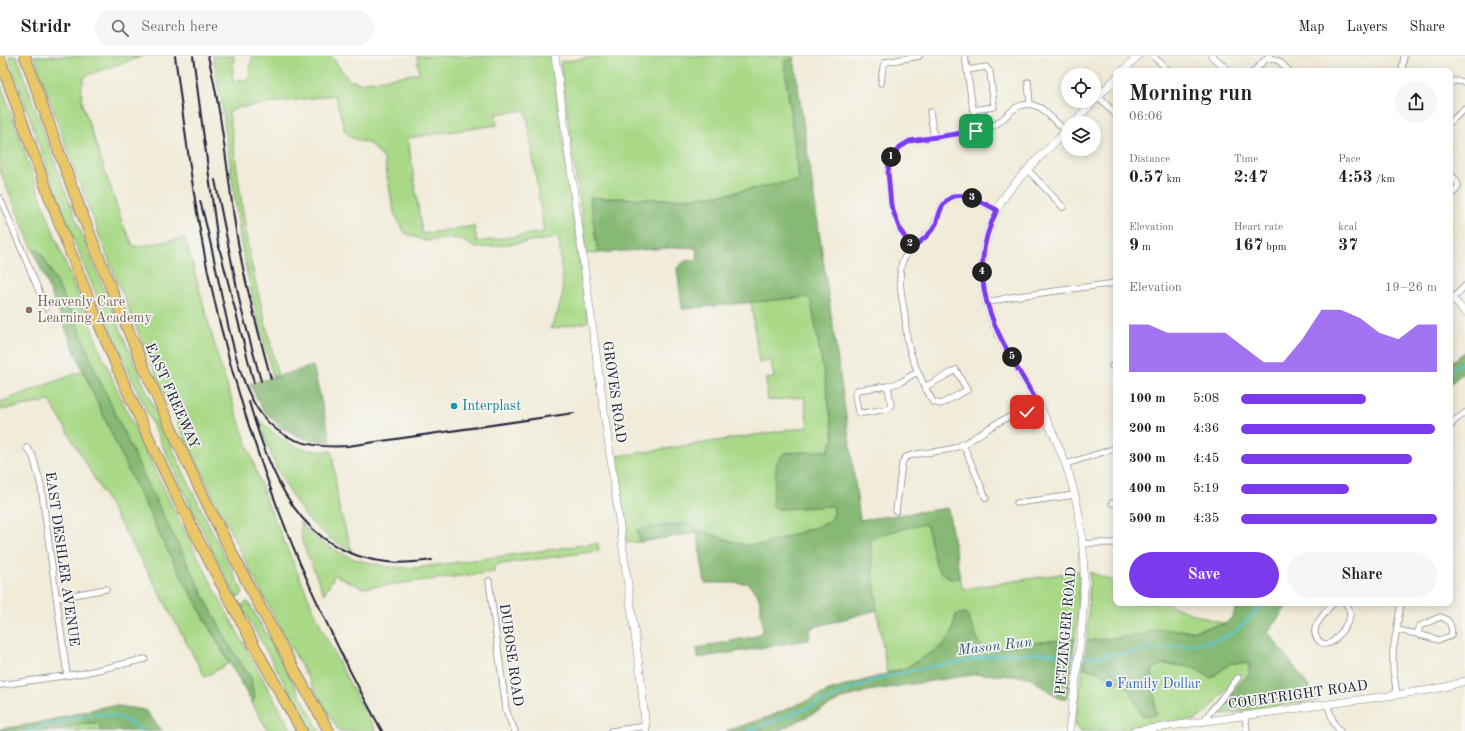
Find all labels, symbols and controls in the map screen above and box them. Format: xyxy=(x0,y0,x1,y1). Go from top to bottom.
search box xyxy=(95,10,375,46)
icon: search xyxy=(109,17,131,39)
text: Stridr xyxy=(20,18,71,37)
text: Search here xyxy=(141,20,218,35)
text: Map xyxy=(1299,20,1325,34)
text: Layers xyxy=(1347,20,1388,34)
text: Share xyxy=(1410,20,1445,34)
map controls xyxy=(1061,68,1101,156)
button: locate xyxy=(1061,68,1101,108)
button: share xyxy=(1395,81,1437,123)
text: Morning run xyxy=(1129,83,1252,105)
text: 06:06 xyxy=(1129,110,1163,123)
pin xyxy=(959,114,993,148)
button: layers xyxy=(1061,116,1101,156)
icon: arrive xyxy=(965,120,987,142)
pin: 1 xyxy=(881,147,901,167)
text: 1 xyxy=(888,151,894,162)
text: Distance xyxy=(1129,154,1170,165)
text: Time xyxy=(1234,154,1258,165)
text: Pace xyxy=(1338,154,1361,165)
text: 0.57 xyxy=(1129,169,1163,186)
text: 2:47 xyxy=(1234,169,1268,186)
text: 4:53 xyxy=(1338,169,1373,186)
text: km xyxy=(1163,174,1181,185)
text: /km xyxy=(1373,174,1395,185)
pin: 3 xyxy=(962,188,982,208)
text: 3 xyxy=(969,192,975,203)
text: Elevation xyxy=(1129,222,1174,233)
text: Heart rate xyxy=(1234,222,1283,233)
text: kcal xyxy=(1338,222,1357,233)
pin: 2 xyxy=(900,234,920,254)
text: 9 xyxy=(1129,237,1139,254)
text: 167 xyxy=(1234,237,1263,254)
text: 37 xyxy=(1338,237,1358,254)
text: 2 xyxy=(907,238,913,249)
text: m xyxy=(1139,242,1151,253)
text: bpm xyxy=(1263,242,1286,253)
pin: 4 xyxy=(972,262,992,282)
text: 4 xyxy=(979,266,985,277)
text: Elevation xyxy=(1129,281,1182,294)
text: 19–26 m xyxy=(1385,281,1437,294)
place label: Heavenly Care Learning Academy xyxy=(37,295,152,325)
marker: Heavenly Care Learning Academy xyxy=(24,305,34,315)
street label: GROVES ROAD xyxy=(600,340,628,444)
street label: EAST FREEWAY xyxy=(142,341,202,451)
pin: 5 xyxy=(1002,347,1022,367)
text: 5 xyxy=(1009,351,1015,362)
text: 100 m xyxy=(1129,392,1166,405)
text: 5:08 xyxy=(1193,392,1219,405)
pin xyxy=(1010,395,1044,429)
place label: Interplast xyxy=(462,399,521,413)
marker: Interplast xyxy=(449,401,459,411)
icon: check xyxy=(1016,401,1038,423)
text: 200 m xyxy=(1129,422,1166,435)
text: 4:36 xyxy=(1193,422,1219,435)
text: 300 m xyxy=(1129,452,1166,465)
text: 4:45 xyxy=(1193,452,1219,465)
street label: EAST DESHLER AVENUE xyxy=(43,471,81,647)
text: 400 m xyxy=(1129,482,1166,495)
text: 5:19 xyxy=(1193,482,1219,495)
text: 500 m xyxy=(1129,512,1166,525)
text: 4:35 xyxy=(1193,512,1219,525)
button: Save xyxy=(1129,552,1279,598)
button: Share xyxy=(1287,552,1437,598)
street label: PETZINGER ROAD xyxy=(1053,566,1079,696)
street label: DUBOSE ROAD xyxy=(497,603,525,707)
water label: Mason Run xyxy=(956,635,1034,659)
place label: Family Dollar xyxy=(1117,677,1201,691)
street label: COURTRIGHT ROAD xyxy=(1227,678,1369,712)
marker: Family Dollar xyxy=(1104,679,1114,689)

